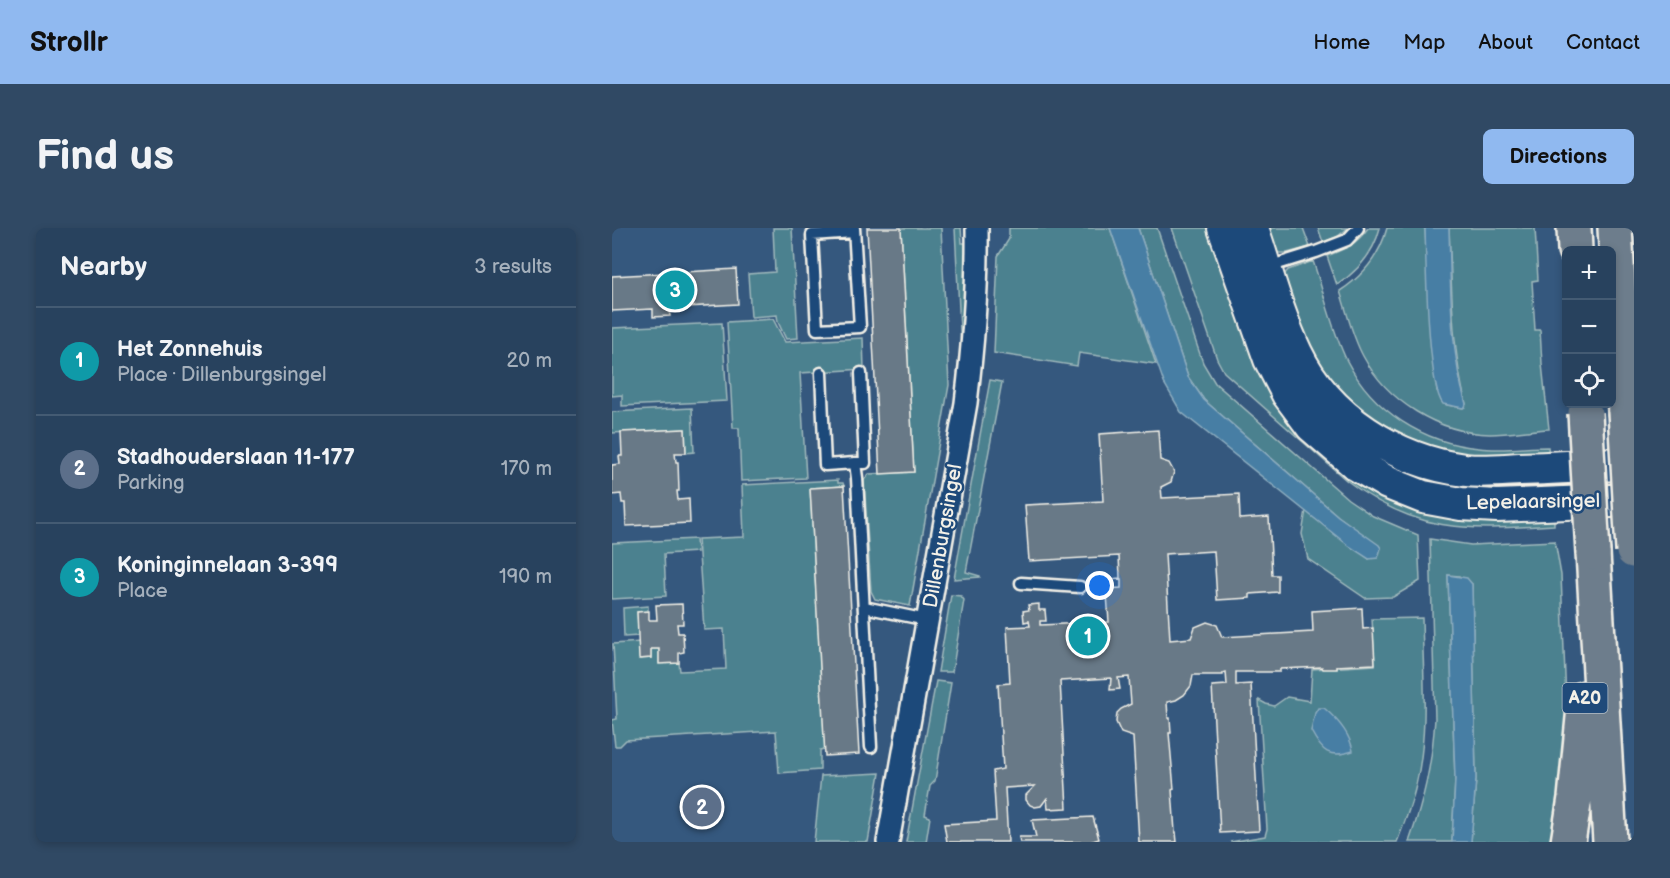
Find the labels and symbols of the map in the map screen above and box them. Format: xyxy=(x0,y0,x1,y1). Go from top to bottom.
pin: 3 xyxy=(656,268,694,312)
street label: Dillenburgsingel xyxy=(919,462,967,610)
street label: Lepelaarsingel xyxy=(1466,489,1600,515)
your location xyxy=(1085,571,1114,600)
pin: 1 xyxy=(1068,614,1108,658)
road number: A20 xyxy=(1562,683,1608,713)
pin: 2 xyxy=(682,784,722,830)

